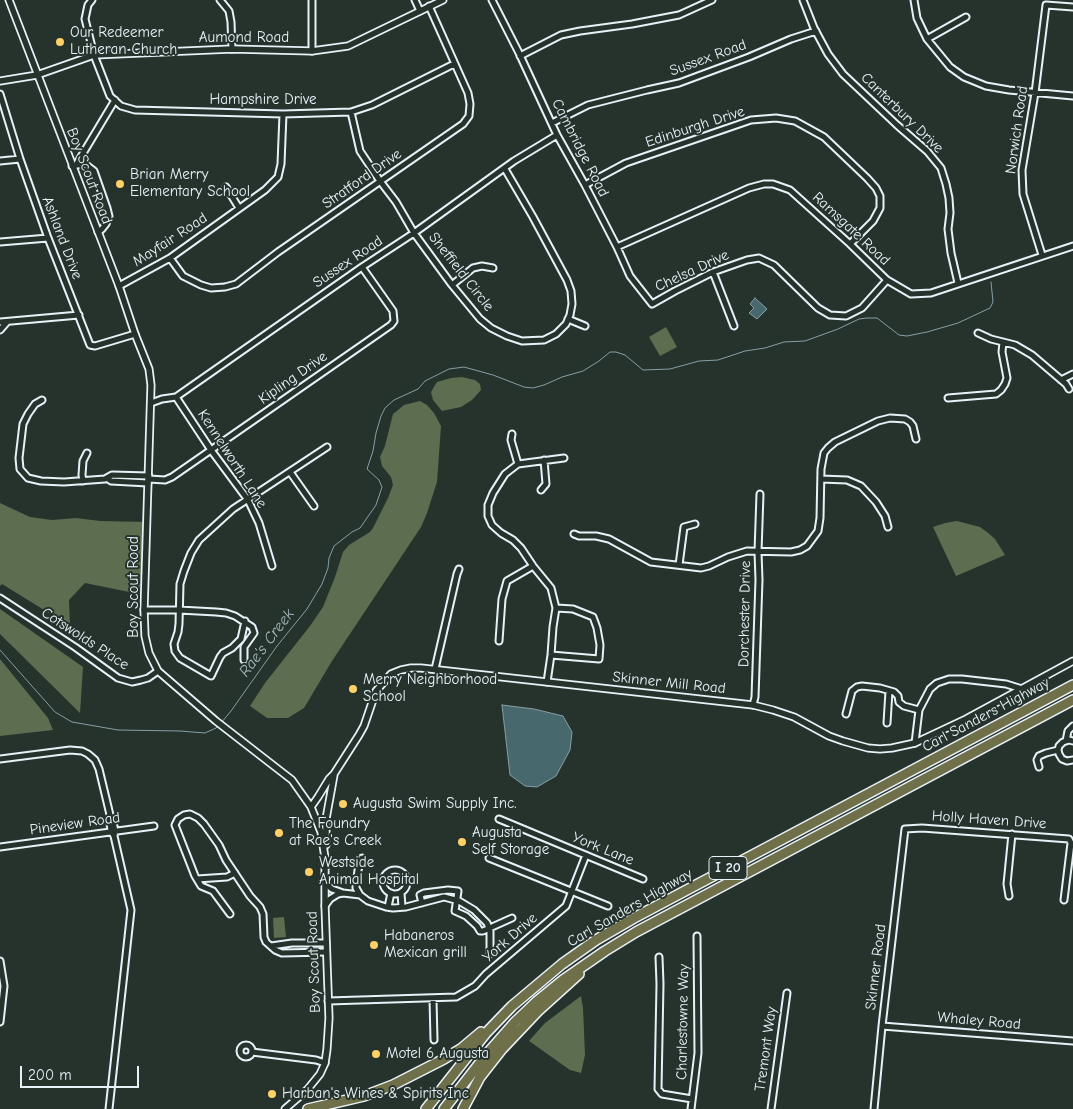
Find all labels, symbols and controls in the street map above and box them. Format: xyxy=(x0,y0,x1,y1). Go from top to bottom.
place label: Our Redeemer Lutheran Church xyxy=(70,24,177,59)
street label: Aumond Road xyxy=(199,29,289,47)
marker: Our Redeemer Lutheran Church xyxy=(54,36,66,48)
street label: Sussex Road xyxy=(667,36,749,80)
street label: Canterbury Drive xyxy=(857,69,947,157)
street label: Norwich Road xyxy=(1002,85,1032,175)
street label: Hampshire Drive xyxy=(209,91,317,109)
street label: Cambridge Road xyxy=(548,96,612,200)
street label: Edinburgh Drive xyxy=(643,102,747,152)
street label: Boy Scout Road xyxy=(62,125,116,227)
street label: Stratford Drive xyxy=(319,145,405,213)
place label: Brian Merry Elementary School xyxy=(130,166,250,201)
marker: Brian Merry Elementary School xyxy=(114,178,126,190)
street label: Ramsgate Road xyxy=(808,188,894,270)
street label: Ashland Drive xyxy=(38,194,86,282)
street label: Mayfair Road xyxy=(129,209,211,271)
street label: Sheffield Circle xyxy=(425,229,497,315)
street label: Sussex Road xyxy=(310,232,386,292)
street label: Chelsa Drive xyxy=(652,246,732,296)
street label: Kipling Drive xyxy=(255,348,331,408)
street label: Kennelworth Lane xyxy=(193,406,271,512)
street label: Boy Scout Road xyxy=(125,536,143,638)
street label: Dorchester Drive xyxy=(735,561,755,667)
street label: Cotswolds Place xyxy=(38,604,132,674)
water label: Rae's Creek xyxy=(235,605,299,681)
street label: Skinner Mill Road xyxy=(611,668,727,698)
place label: Merry Neighborhood School xyxy=(363,671,497,706)
street label: Carl Sanders Highway xyxy=(919,674,1053,756)
marker: Merry Neighborhood School xyxy=(347,683,359,695)
place label: Augusta Swim Supply Inc. xyxy=(353,795,516,813)
marker: Augusta Swim Supply Inc. xyxy=(337,798,349,810)
street label: Holly Haven Drive xyxy=(931,807,1047,833)
street label: Pineview Road xyxy=(29,809,121,839)
place label: The Foundry at Rae's Creek xyxy=(289,815,381,850)
place label: Augusta Self Storage xyxy=(472,824,549,859)
marker: The Foundry at Rae's Creek xyxy=(273,827,285,839)
street label: York Lane xyxy=(570,828,636,870)
marker: Augusta Self Storage xyxy=(456,836,468,848)
place label: Westside Animal Hospital xyxy=(319,854,419,889)
road number: I 20 xyxy=(709,856,747,880)
street label: Carl Sanders Highway xyxy=(564,865,696,951)
marker: Westside Animal Hospital xyxy=(303,866,315,878)
street label: York Drive xyxy=(479,909,541,967)
street label: Boy Scout Road xyxy=(303,911,325,1013)
street label: Skinner Road xyxy=(862,923,890,1011)
place label: Habaneros Mexican grill xyxy=(384,927,467,962)
marker: Habaneros Mexican grill xyxy=(368,939,380,951)
street label: Charlestowne Way xyxy=(673,964,693,1080)
street label: Tremont Way xyxy=(751,1005,781,1093)
street label: Whaley Road xyxy=(937,1008,1021,1034)
place label: Motel 6 Augusta xyxy=(386,1045,489,1063)
marker: Motel 6 Augusta xyxy=(370,1048,382,1060)
scale bar xyxy=(22,1056,141,1088)
text: 200 m xyxy=(28,1066,72,1084)
place label: Harban's Wines & Spirits Inc xyxy=(282,1085,469,1103)
marker: Harban's Wines & Spirits Inc xyxy=(266,1088,278,1100)

